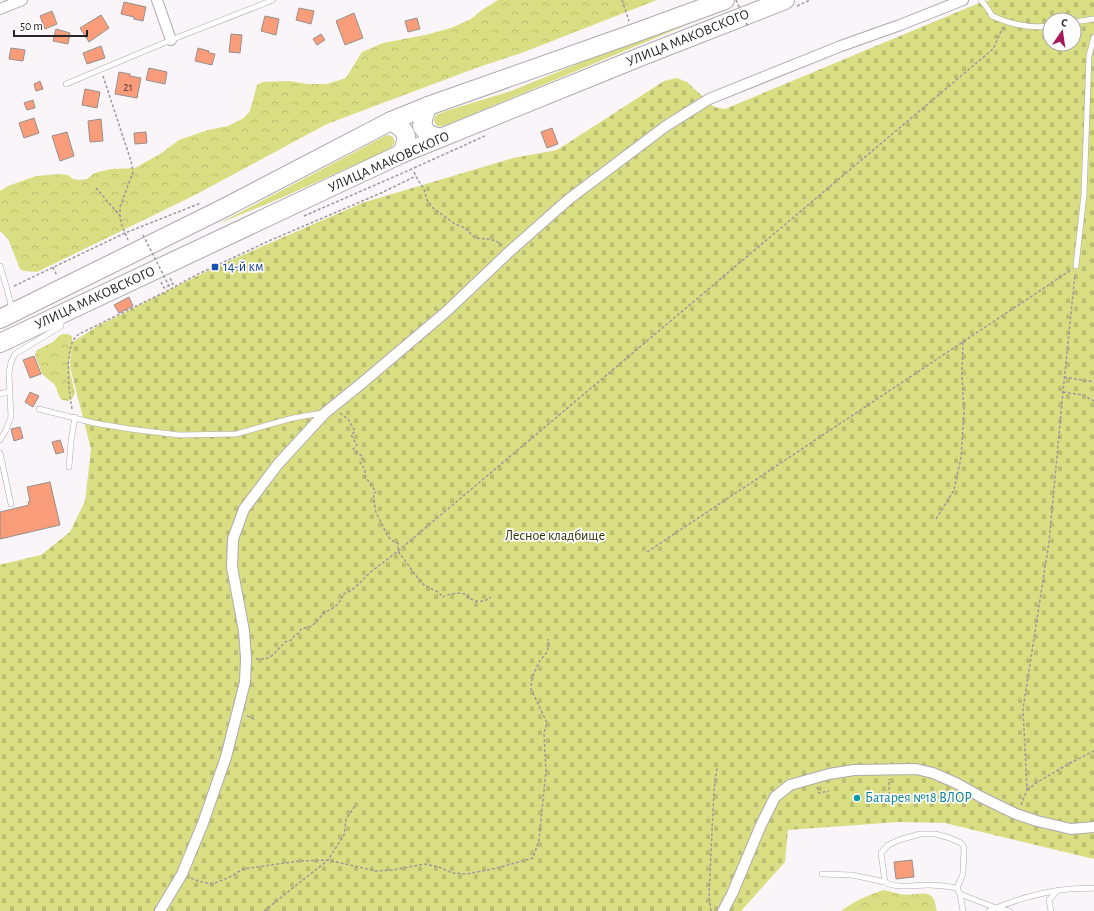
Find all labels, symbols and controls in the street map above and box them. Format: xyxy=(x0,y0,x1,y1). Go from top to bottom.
street label: УЛИЦА МАКОВСКОГО xyxy=(625,7,751,69)
scale bar xyxy=(14,12,87,38)
north arrow xyxy=(1042,12,1082,52)
text: С xyxy=(1060,17,1068,29)
text: 50 m xyxy=(20,20,43,32)
house number: 21 xyxy=(123,81,133,93)
street label: УЛИЦА МАКОВСКОГО xyxy=(326,129,452,195)
place label: 14-й км xyxy=(223,260,264,274)
marker: 14-й км xyxy=(210,262,220,272)
street label: УЛИЦА МАКОВСКОГО xyxy=(33,264,157,332)
park label: Лесное кладбище xyxy=(505,529,605,543)
place label: Батарея №18 ВЛОР xyxy=(865,791,972,805)
marker: Батарея №18 ВЛОР xyxy=(852,793,862,803)

